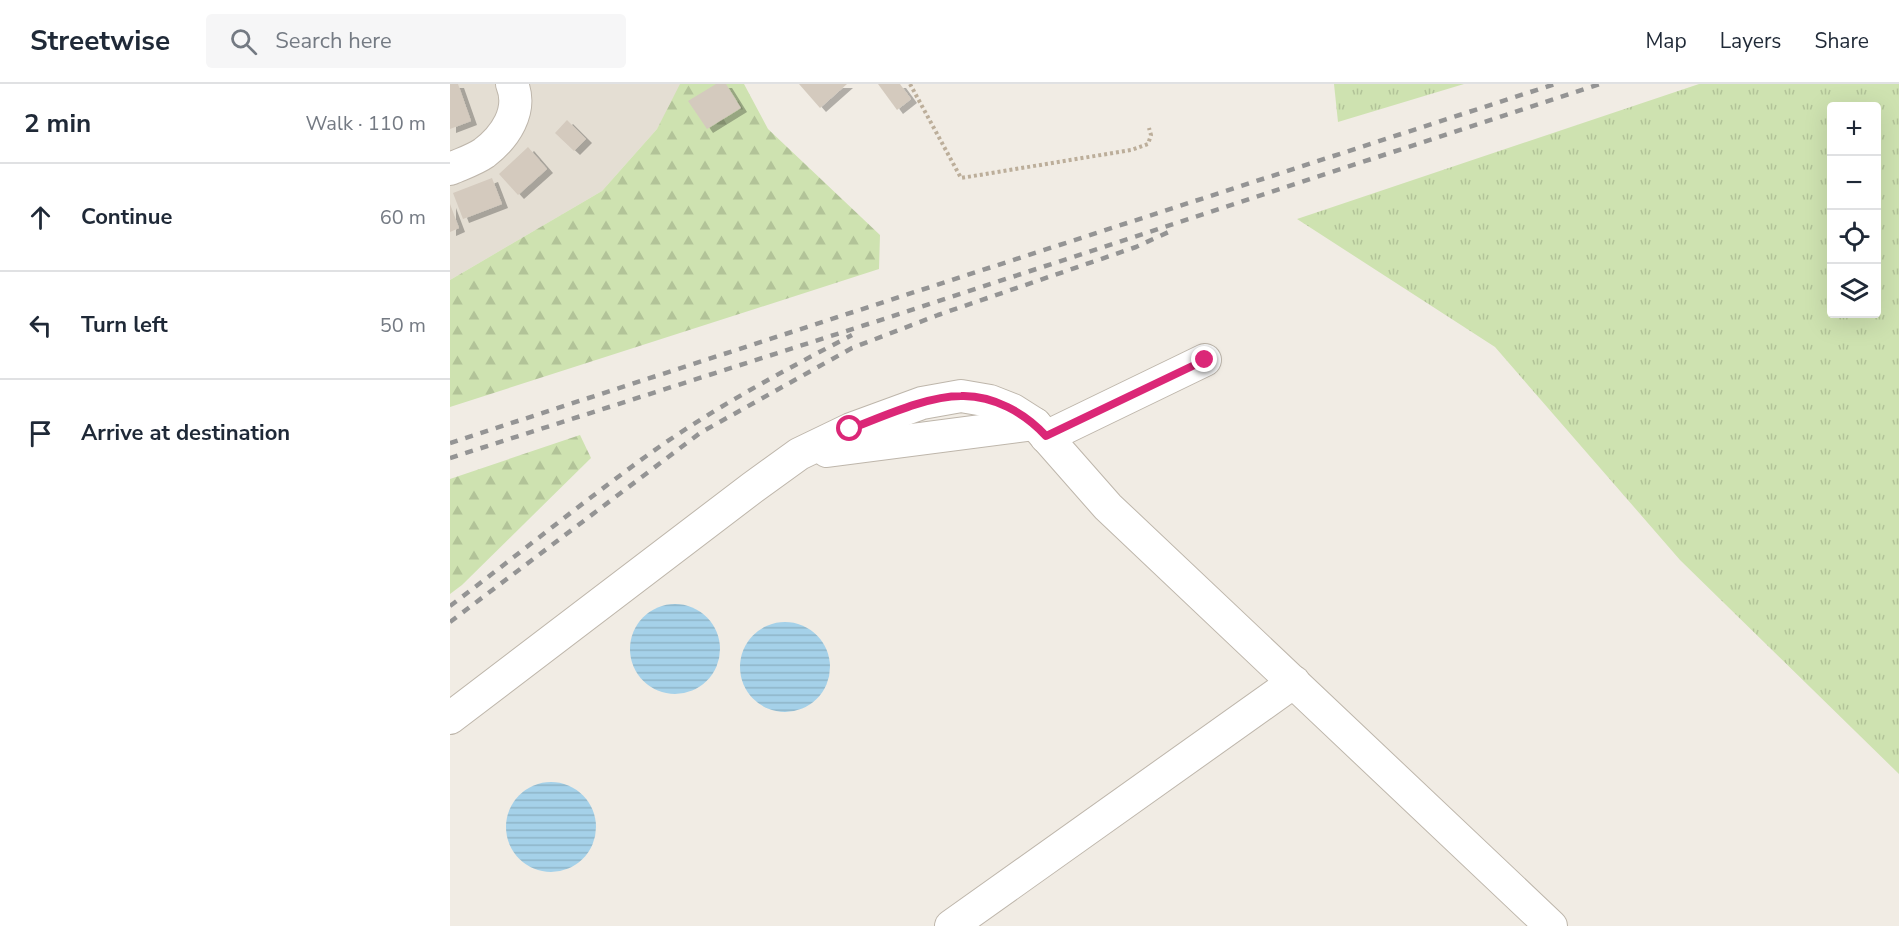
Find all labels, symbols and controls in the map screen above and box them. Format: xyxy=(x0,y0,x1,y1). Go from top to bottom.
search box xyxy=(206,14,626,68)
text: Streetwise xyxy=(30,22,170,60)
icon: search xyxy=(227,25,260,58)
text: Search here xyxy=(275,26,392,56)
text: Map xyxy=(1645,27,1687,55)
text: Layers xyxy=(1720,27,1781,55)
text: Share xyxy=(1814,27,1869,55)
map controls xyxy=(1827,102,1881,318)
button: + xyxy=(1827,102,1881,156)
text: 2 min xyxy=(24,106,91,141)
text: Walk · 110 m xyxy=(306,110,426,137)
button: − xyxy=(1827,156,1881,210)
icon: ahead xyxy=(24,201,57,234)
text: Continue xyxy=(81,202,172,232)
text: 60 m xyxy=(380,204,426,231)
button: locate xyxy=(1827,210,1881,264)
button: layers xyxy=(1827,264,1881,318)
icon: left xyxy=(24,309,57,342)
text: Turn left xyxy=(81,310,168,340)
text: 50 m xyxy=(380,312,426,339)
route end xyxy=(1191,346,1217,372)
route start xyxy=(836,415,862,441)
icon: arrive xyxy=(24,417,57,450)
text: Arrive at destination xyxy=(81,418,290,448)

